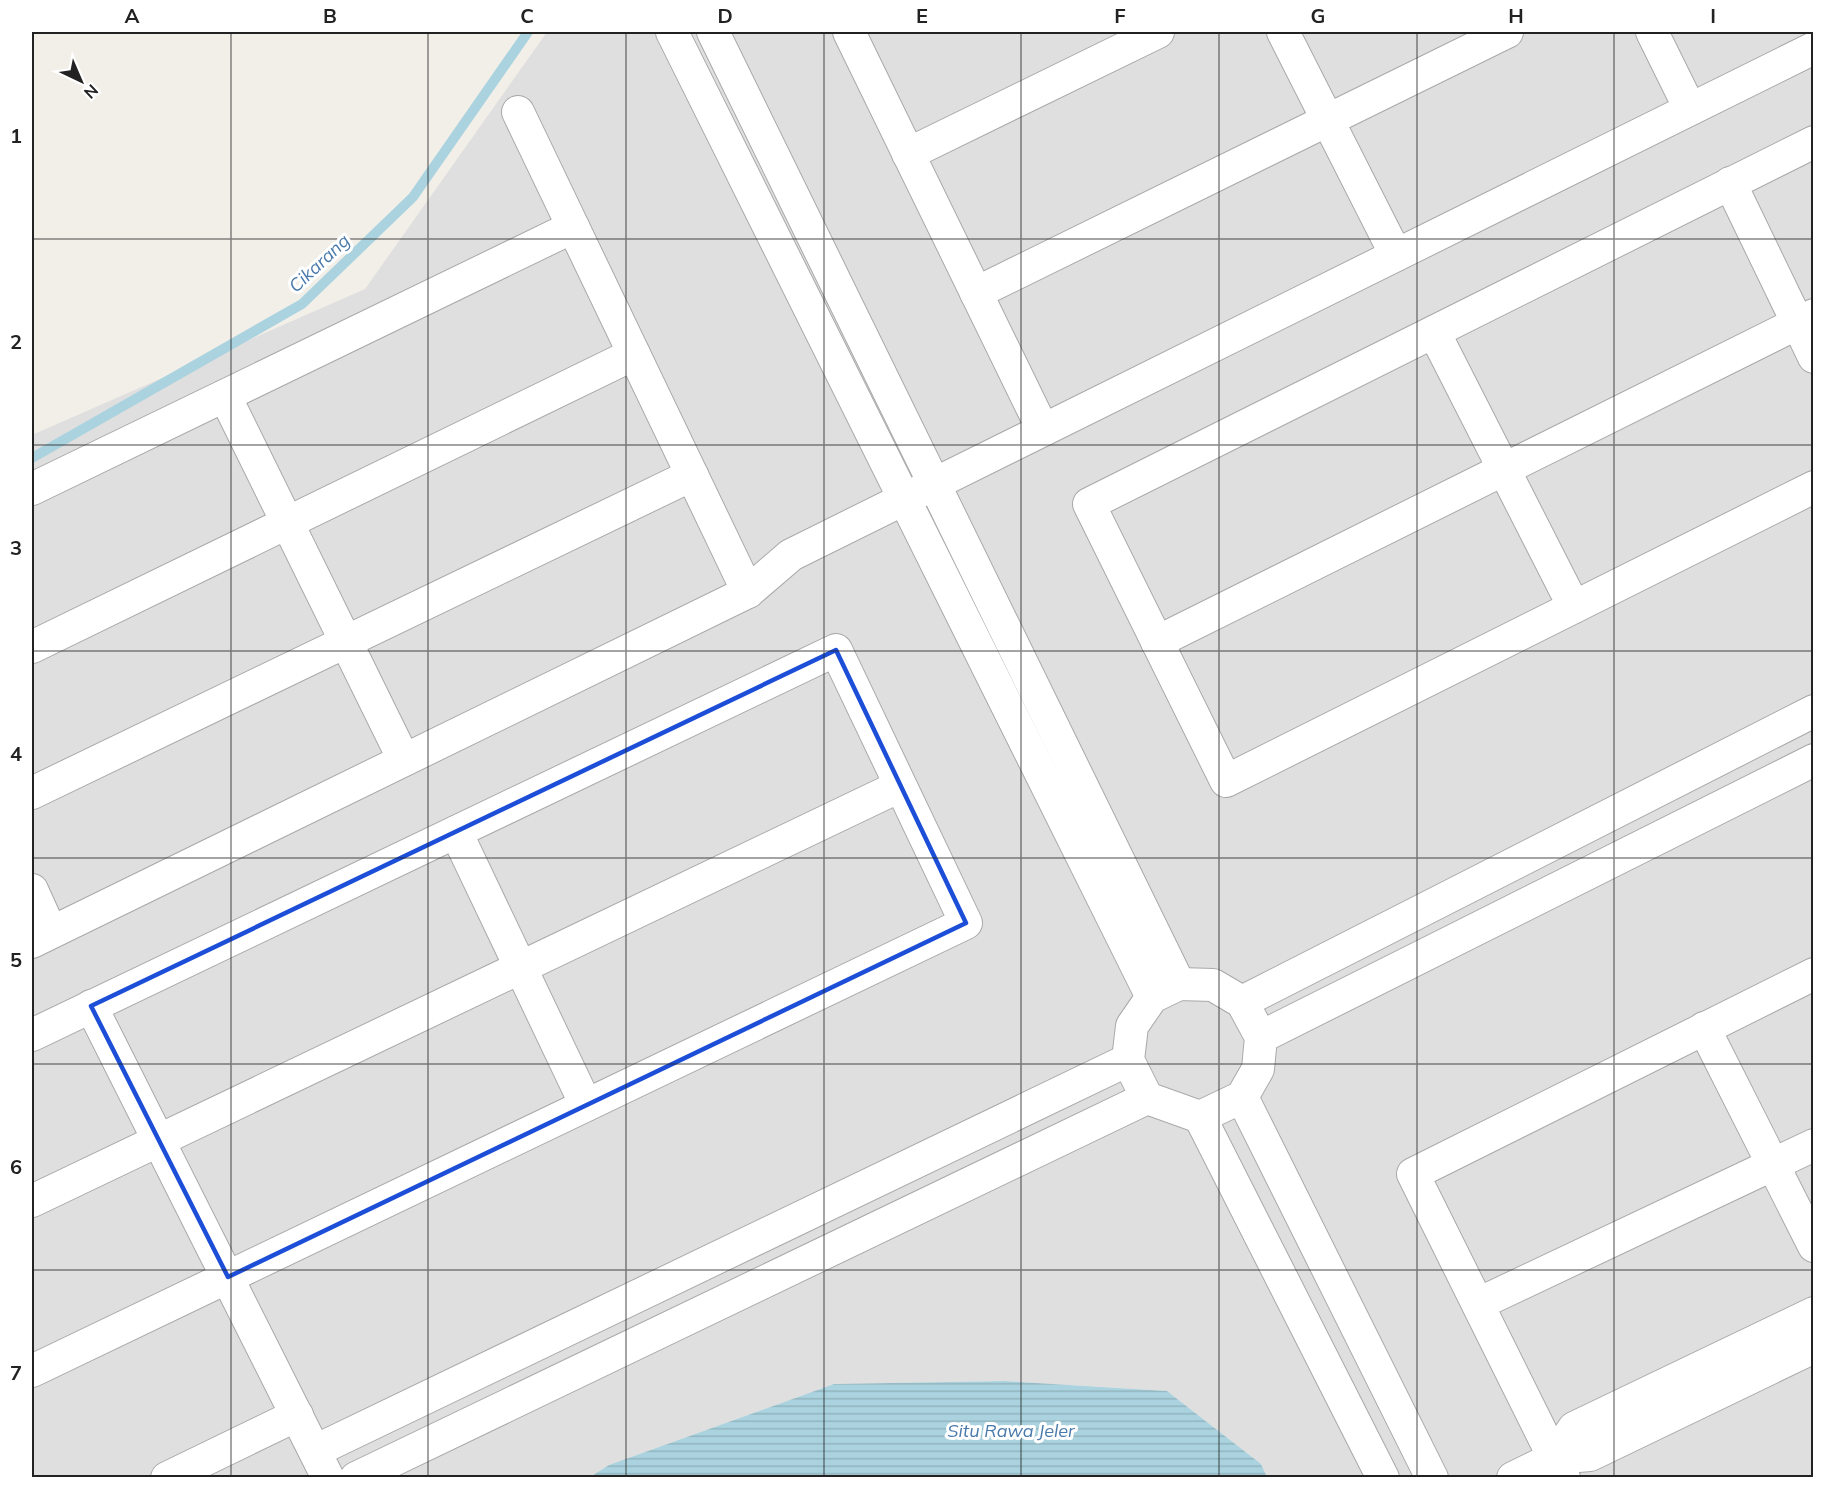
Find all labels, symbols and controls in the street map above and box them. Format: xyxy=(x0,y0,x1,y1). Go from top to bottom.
text: A xyxy=(125,3,140,28)
text: B xyxy=(323,3,337,28)
text: C xyxy=(520,3,534,28)
text: D xyxy=(717,3,733,28)
text: E xyxy=(916,3,928,28)
text: F xyxy=(1114,3,1126,28)
text: G xyxy=(1311,3,1325,28)
text: H xyxy=(1508,3,1524,28)
text: I xyxy=(1710,3,1716,28)
north arrow xyxy=(51,51,111,111)
text: N xyxy=(80,80,103,103)
text: 1 xyxy=(10,123,22,148)
water label: Cikarang xyxy=(284,229,354,297)
text: 2 xyxy=(10,329,22,354)
text: 3 xyxy=(10,535,22,560)
text: 4 xyxy=(10,741,22,766)
text: 5 xyxy=(10,947,22,972)
text: 6 xyxy=(10,1154,22,1179)
text: 7 xyxy=(10,1360,22,1385)
water label: Situ Rawa Jeler xyxy=(947,1419,1076,1442)

